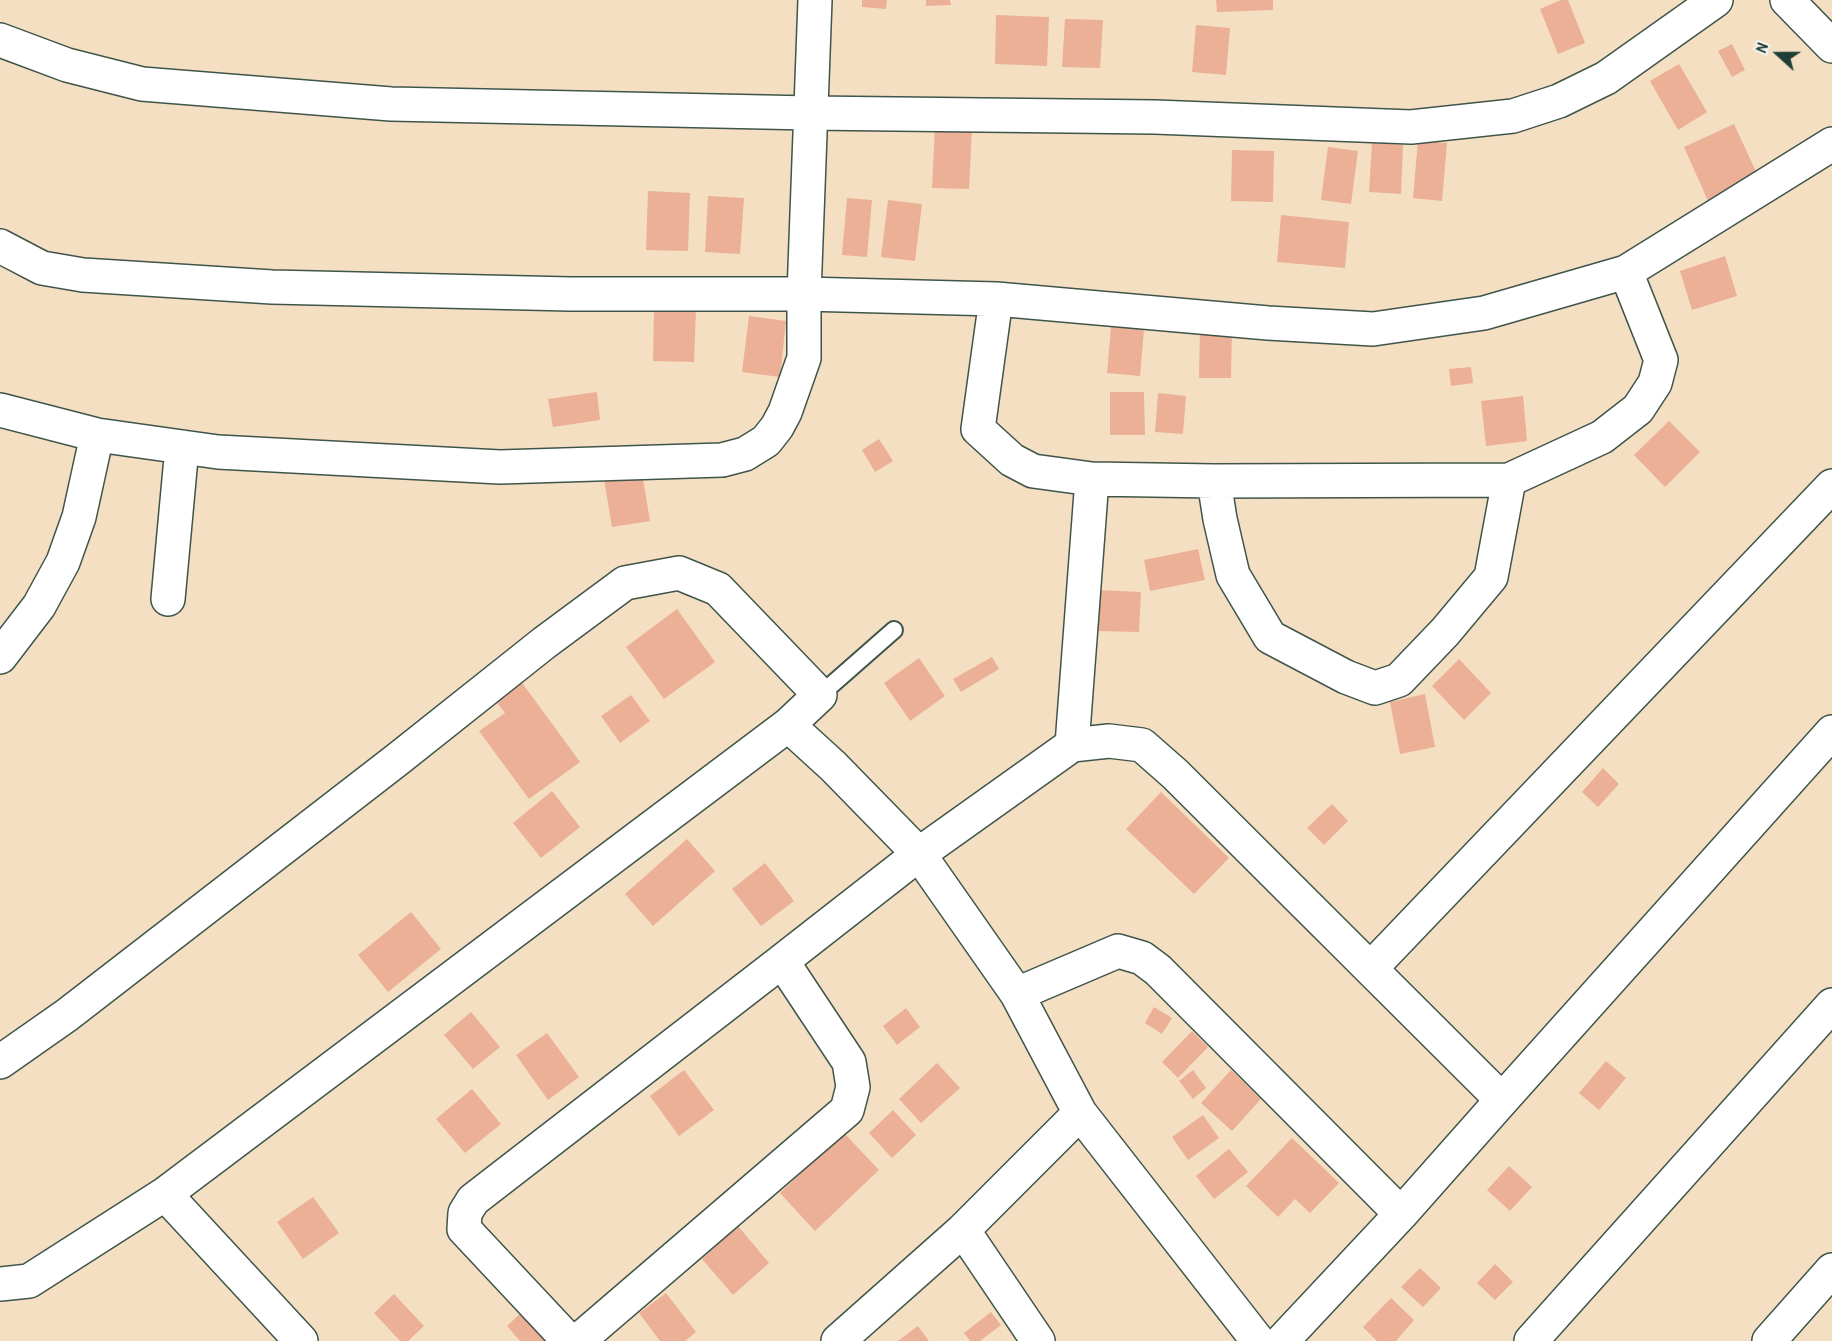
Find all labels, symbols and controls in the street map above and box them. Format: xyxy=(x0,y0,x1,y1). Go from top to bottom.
north arrow xyxy=(1748,24,1808,84)
text: N xyxy=(1749,40,1773,55)

